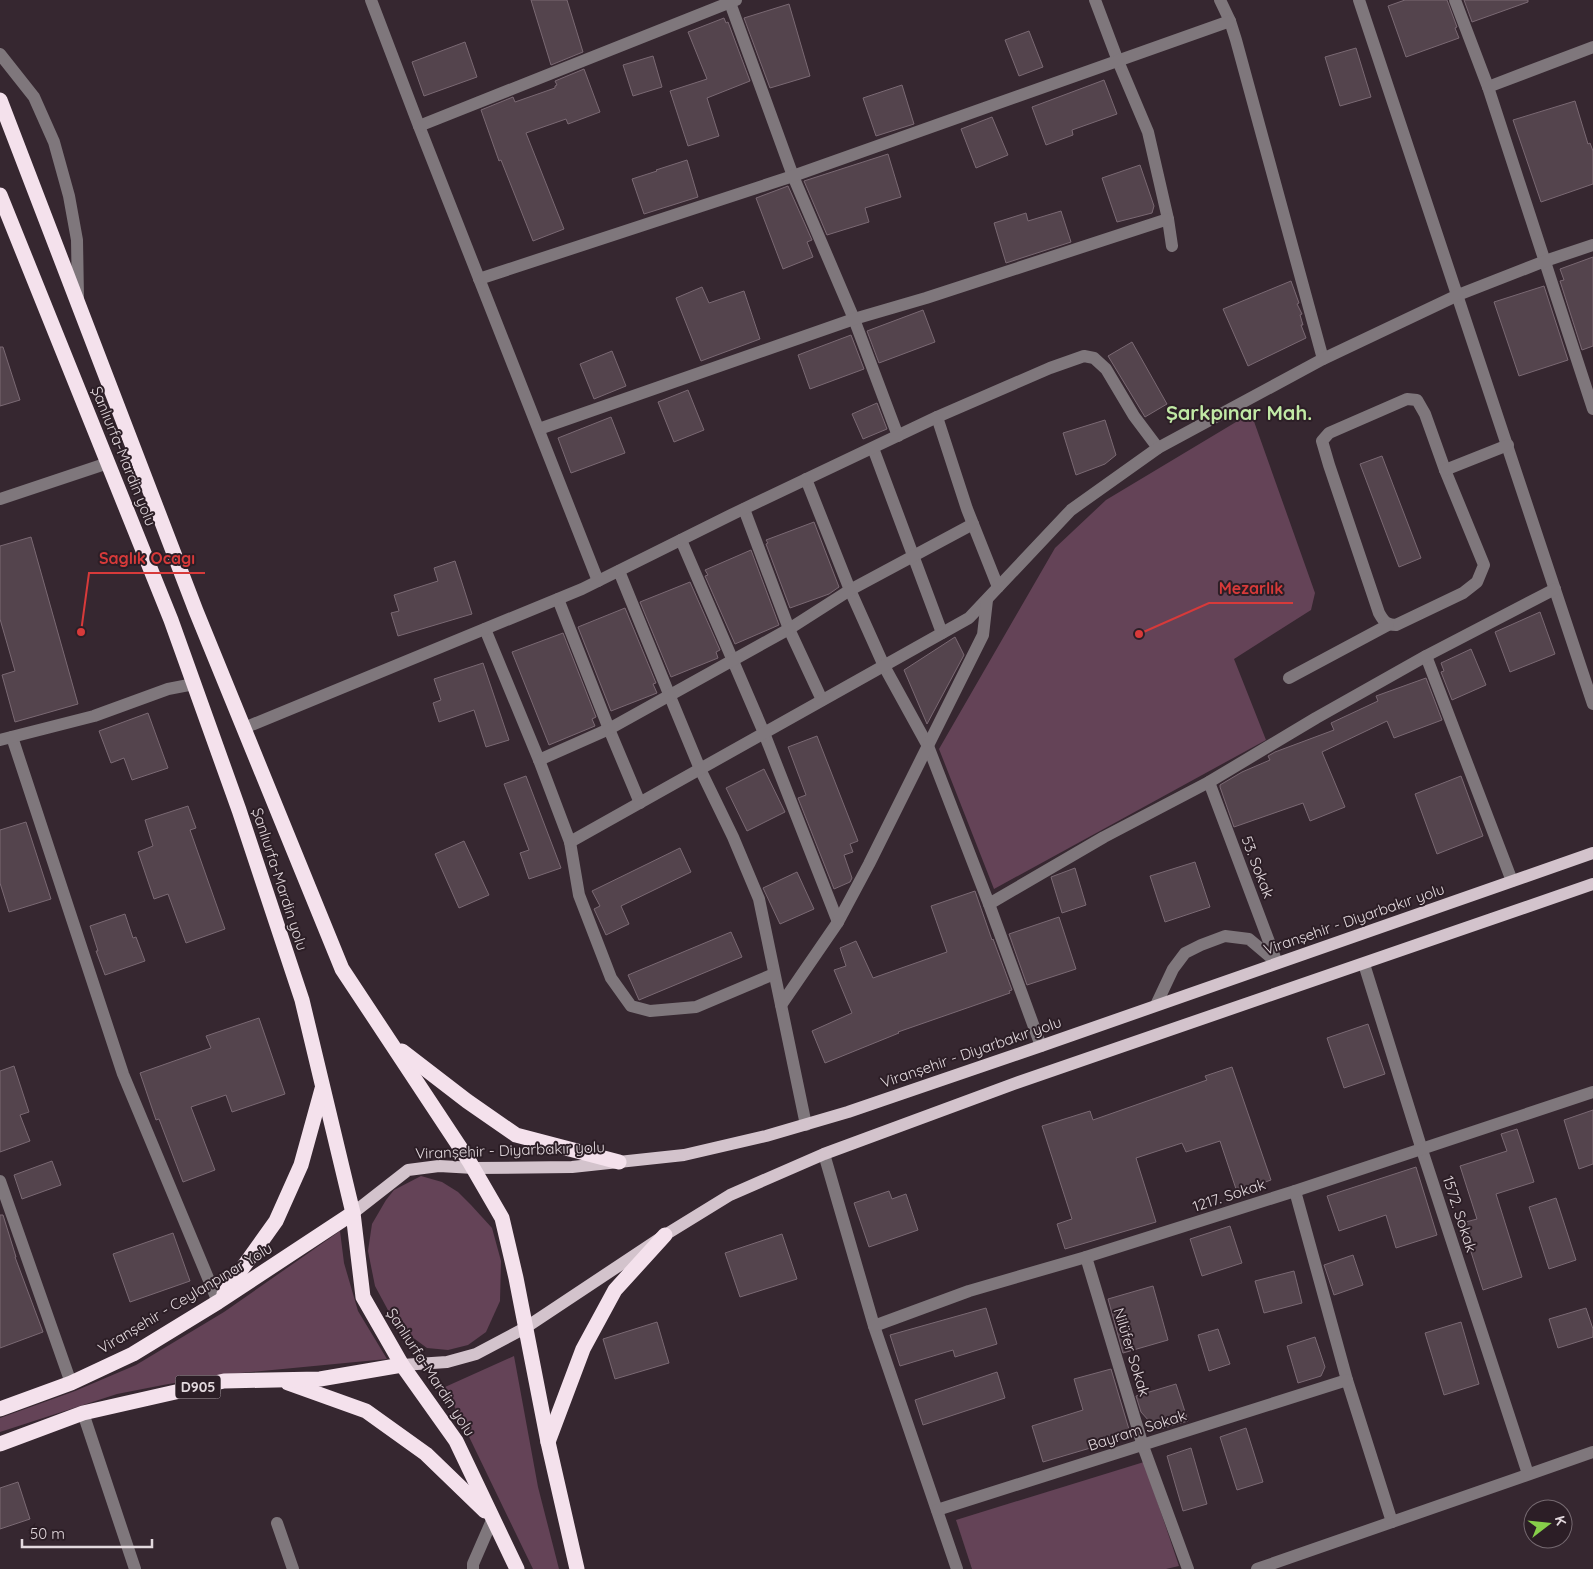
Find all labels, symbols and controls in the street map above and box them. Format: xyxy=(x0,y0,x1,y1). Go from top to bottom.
street label: Şanlıurfa-Mardin yolu xyxy=(87,383,161,529)
district label: Şarkpınar Mah. xyxy=(1166,400,1312,425)
callout: Saglık Ocagı xyxy=(89,542,205,573)
text: Saglık Ocagı xyxy=(99,548,195,568)
callout: Mezarlık xyxy=(1209,572,1293,603)
text: Mezarlık xyxy=(1219,578,1283,598)
street label: Şanlıurfa-Mardin yolu xyxy=(248,805,312,953)
street label: 53. Sokak xyxy=(1237,833,1279,901)
street label: Viranşehir - Diyarbakır yolu xyxy=(1261,879,1447,959)
street label: Viranşehir - Diyarbakır yolu xyxy=(878,1012,1064,1092)
street label: Viranşehir - Diyarbakır yolu xyxy=(415,1137,605,1163)
street label: 1572. Sokak xyxy=(1439,1173,1481,1255)
street label: 1217. Sokak xyxy=(1190,1174,1268,1216)
street label: Viranşehir - Ceylanpınar Yolu xyxy=(94,1238,276,1358)
street label: Şanlıurfa-Mardin yolu xyxy=(382,1304,480,1440)
street label: Nilüfer Sokak xyxy=(1109,1305,1155,1399)
road number: D905 xyxy=(176,1375,220,1398)
street label: Bayram Sokak xyxy=(1085,1405,1189,1455)
north arrow xyxy=(1523,1499,1573,1549)
text: K xyxy=(1551,1514,1570,1527)
scale bar xyxy=(22,1516,152,1548)
text: 50 m xyxy=(30,1524,65,1543)

